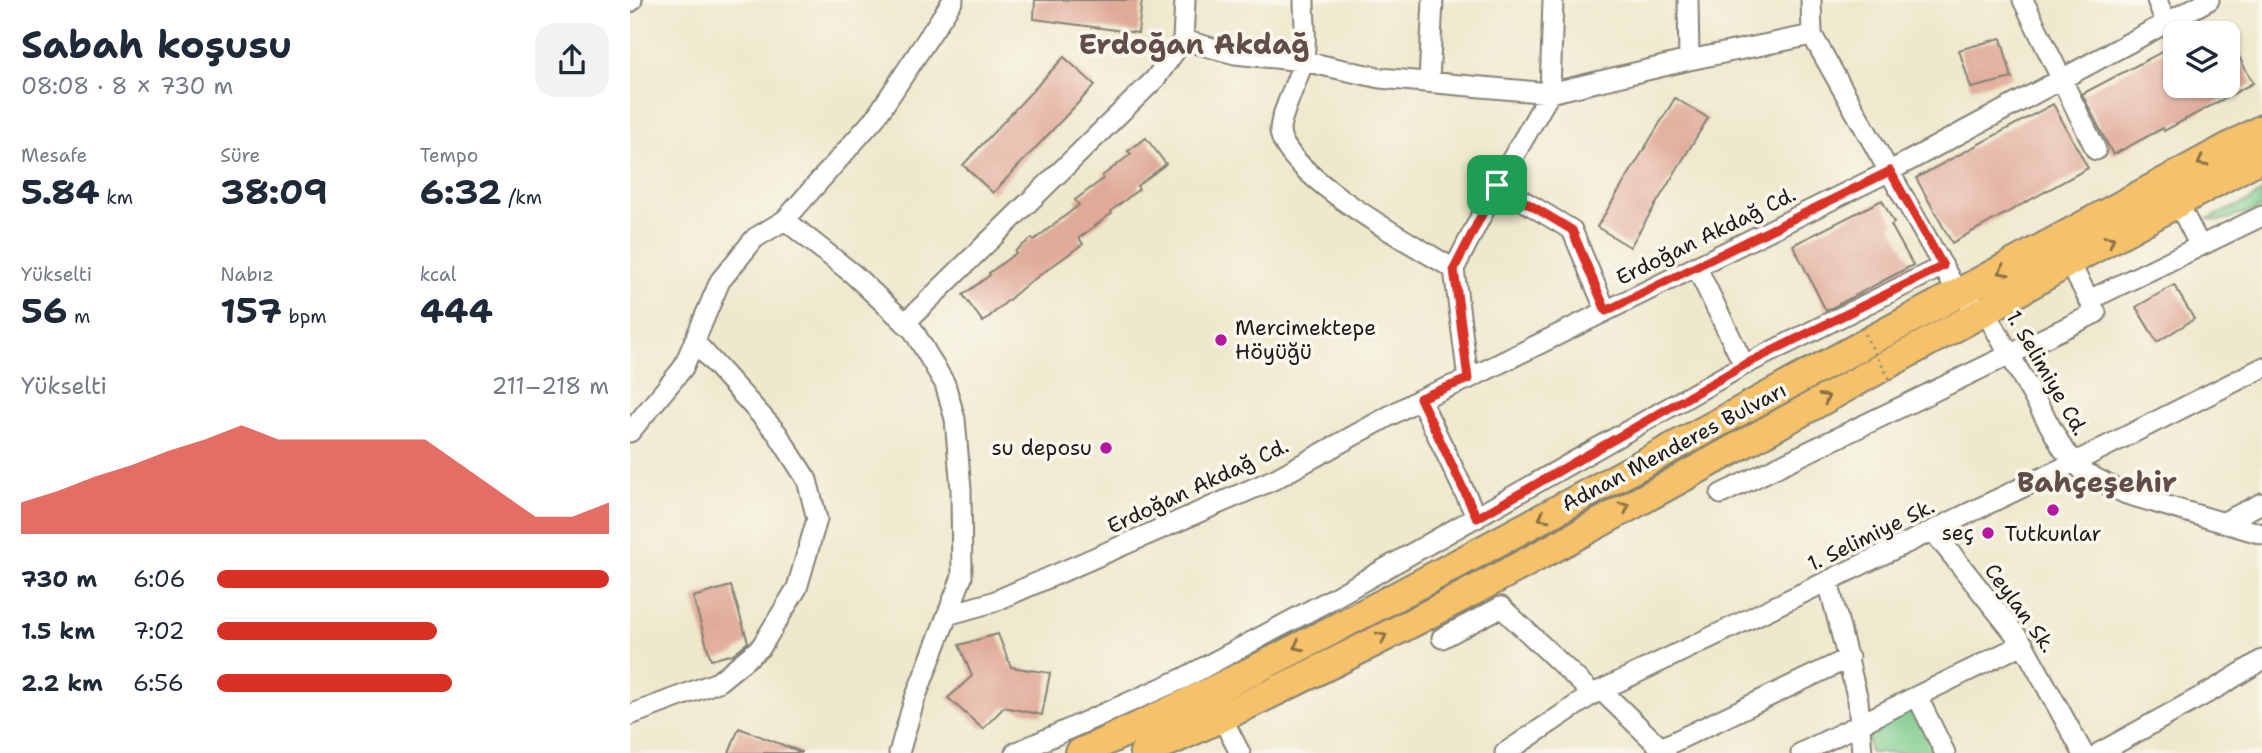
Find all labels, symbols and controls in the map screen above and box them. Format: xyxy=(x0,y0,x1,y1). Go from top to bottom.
text: Sabah koşusu xyxy=(21,19,292,70)
map controls xyxy=(2163,21,2240,98)
button: layers xyxy=(2163,21,2240,98)
button: share xyxy=(535,23,609,97)
district label: Erdoğan Akdağ xyxy=(1079,25,1309,63)
text: 08:08 · 8 × 730 m xyxy=(21,71,233,101)
text: Mesafe xyxy=(21,143,87,168)
text: Süre xyxy=(220,143,260,168)
text: Tempo xyxy=(420,143,478,168)
one-way arrow xyxy=(2197,154,2209,167)
pin xyxy=(1467,155,1527,215)
icon: arrive xyxy=(1478,166,1516,204)
text: 5.84 xyxy=(21,168,100,215)
text: 38:09 xyxy=(220,168,328,215)
text: 6:32 xyxy=(420,168,502,215)
street label: Erdoğan Akdağ Cd. xyxy=(1612,180,1800,292)
text: km xyxy=(100,185,133,210)
text: /km xyxy=(502,185,542,210)
one-way arrow xyxy=(2102,235,2115,248)
text: Yükselti xyxy=(21,262,92,287)
text: Nabız xyxy=(220,262,274,287)
text: kcal xyxy=(420,262,457,287)
one-way arrow xyxy=(1997,263,2010,276)
text: 56 xyxy=(21,287,67,334)
text: 157 xyxy=(220,287,282,334)
text: 444 xyxy=(420,287,493,334)
text: m xyxy=(67,304,90,329)
text: bpm xyxy=(282,304,327,329)
street label: 1. Selimiye Cd. xyxy=(2000,305,2094,441)
place label: Mercimektepe Höyüğü xyxy=(1235,314,1376,366)
marker: Mercimektepe Höyüğü xyxy=(1213,332,1229,348)
text: Yükselti xyxy=(21,371,107,401)
text: 211–218 m xyxy=(492,371,609,401)
street label: Adnan Menderes Bulvarı xyxy=(1557,376,1791,518)
one-way arrow xyxy=(1818,393,1830,406)
street label: Erdoğan Akdağ Cd. xyxy=(1103,432,1293,540)
place label: su deposu xyxy=(991,434,1092,462)
marker: su deposu xyxy=(1098,440,1114,456)
district label: Bahçeşehir xyxy=(2017,463,2177,501)
street label: 1. Selimiye Sk. xyxy=(1803,492,1939,578)
one-way arrow xyxy=(1618,502,1631,515)
marker: Tutkunlar xyxy=(2045,502,2061,518)
one-way arrow xyxy=(1538,509,1550,523)
place label: seç xyxy=(1942,519,1974,547)
place label: Tutkunlar xyxy=(2005,520,2101,548)
marker: seç xyxy=(1980,525,1996,541)
street label: Ceylan Sk. xyxy=(1978,558,2062,658)
text: 730 m xyxy=(21,564,97,594)
text: 6:06 xyxy=(133,564,186,594)
text: 1.5 km xyxy=(21,616,95,646)
text: 7:02 xyxy=(133,616,185,646)
one-way arrow xyxy=(1374,632,1387,646)
one-way arrow xyxy=(1293,638,1305,652)
text: 2.2 km xyxy=(21,668,103,698)
text: 6:56 xyxy=(133,668,184,698)

